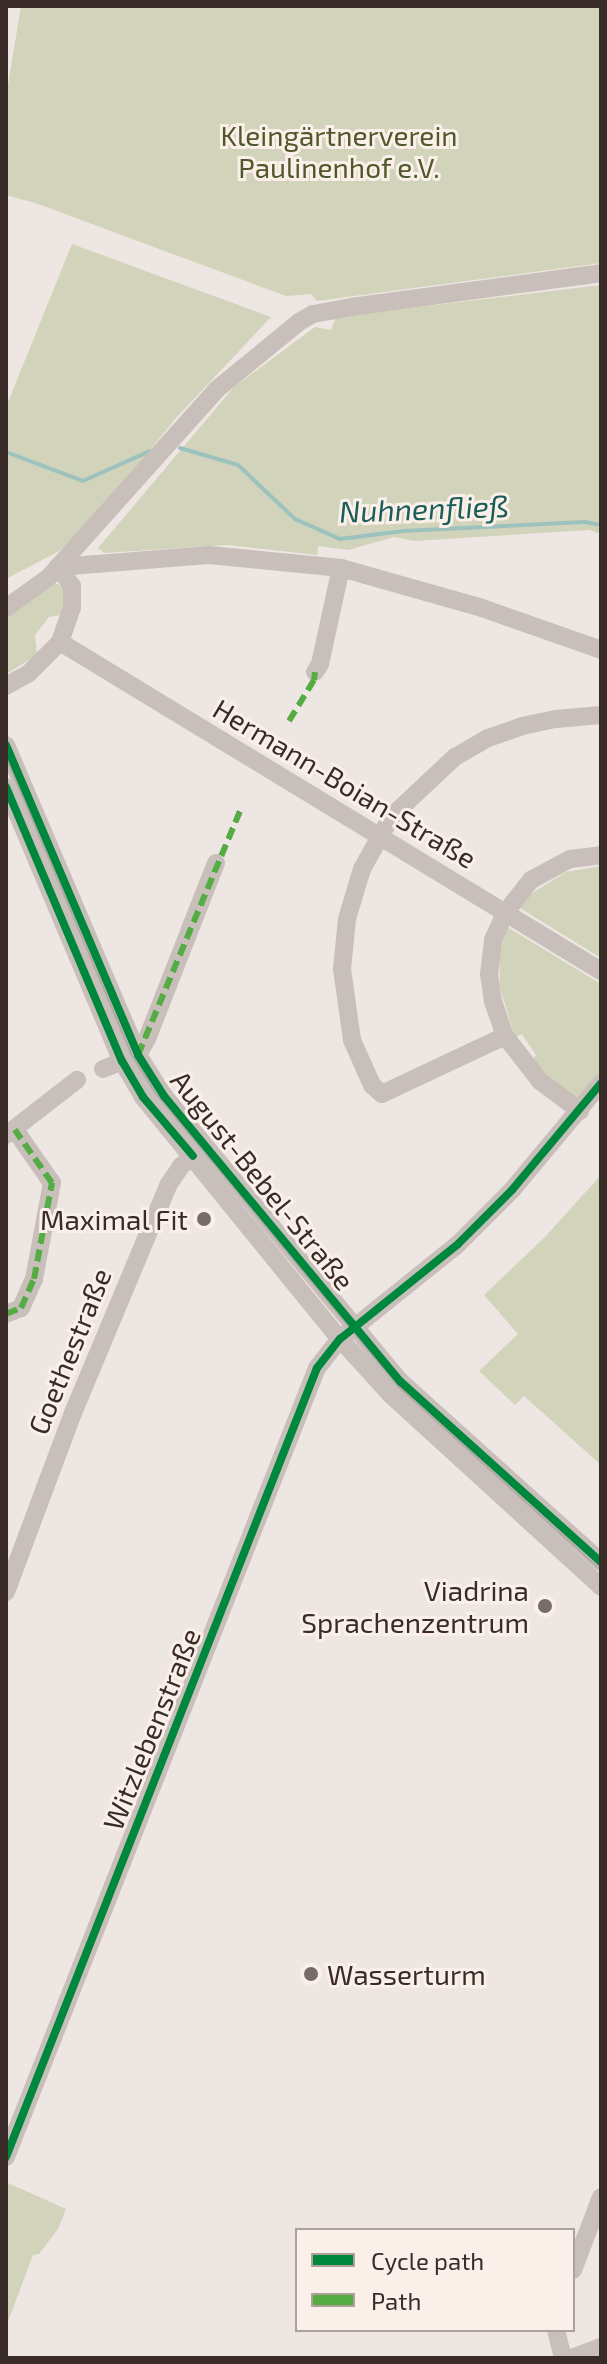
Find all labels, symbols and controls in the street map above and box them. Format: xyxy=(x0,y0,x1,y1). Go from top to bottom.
park label: Kleingärtnerverein Paulinenhof e.V. xyxy=(220,118,458,184)
water label: Nuhnenfließ xyxy=(339,487,509,529)
street label: Hermann-Boian-Straße xyxy=(207,691,483,875)
street label: August-Bebel-Straße xyxy=(164,1064,362,1296)
place label: Maximal Fit xyxy=(39,1202,188,1236)
marker: Maximal Fit xyxy=(195,1210,213,1228)
street label: Goethestraße xyxy=(20,1263,118,1439)
place label: Viadrina Sprachenzentrum xyxy=(301,1573,529,1639)
marker: Viadrina Sprachenzentrum xyxy=(536,1597,554,1615)
street label: Witzlebenstraße xyxy=(95,1623,207,1835)
place label: Wasserturm xyxy=(327,1957,486,1991)
marker: Wasserturm xyxy=(302,1965,320,1983)
legend xyxy=(295,2228,575,2332)
text: Cycle path xyxy=(371,2246,484,2275)
text: Path xyxy=(371,2286,421,2315)

